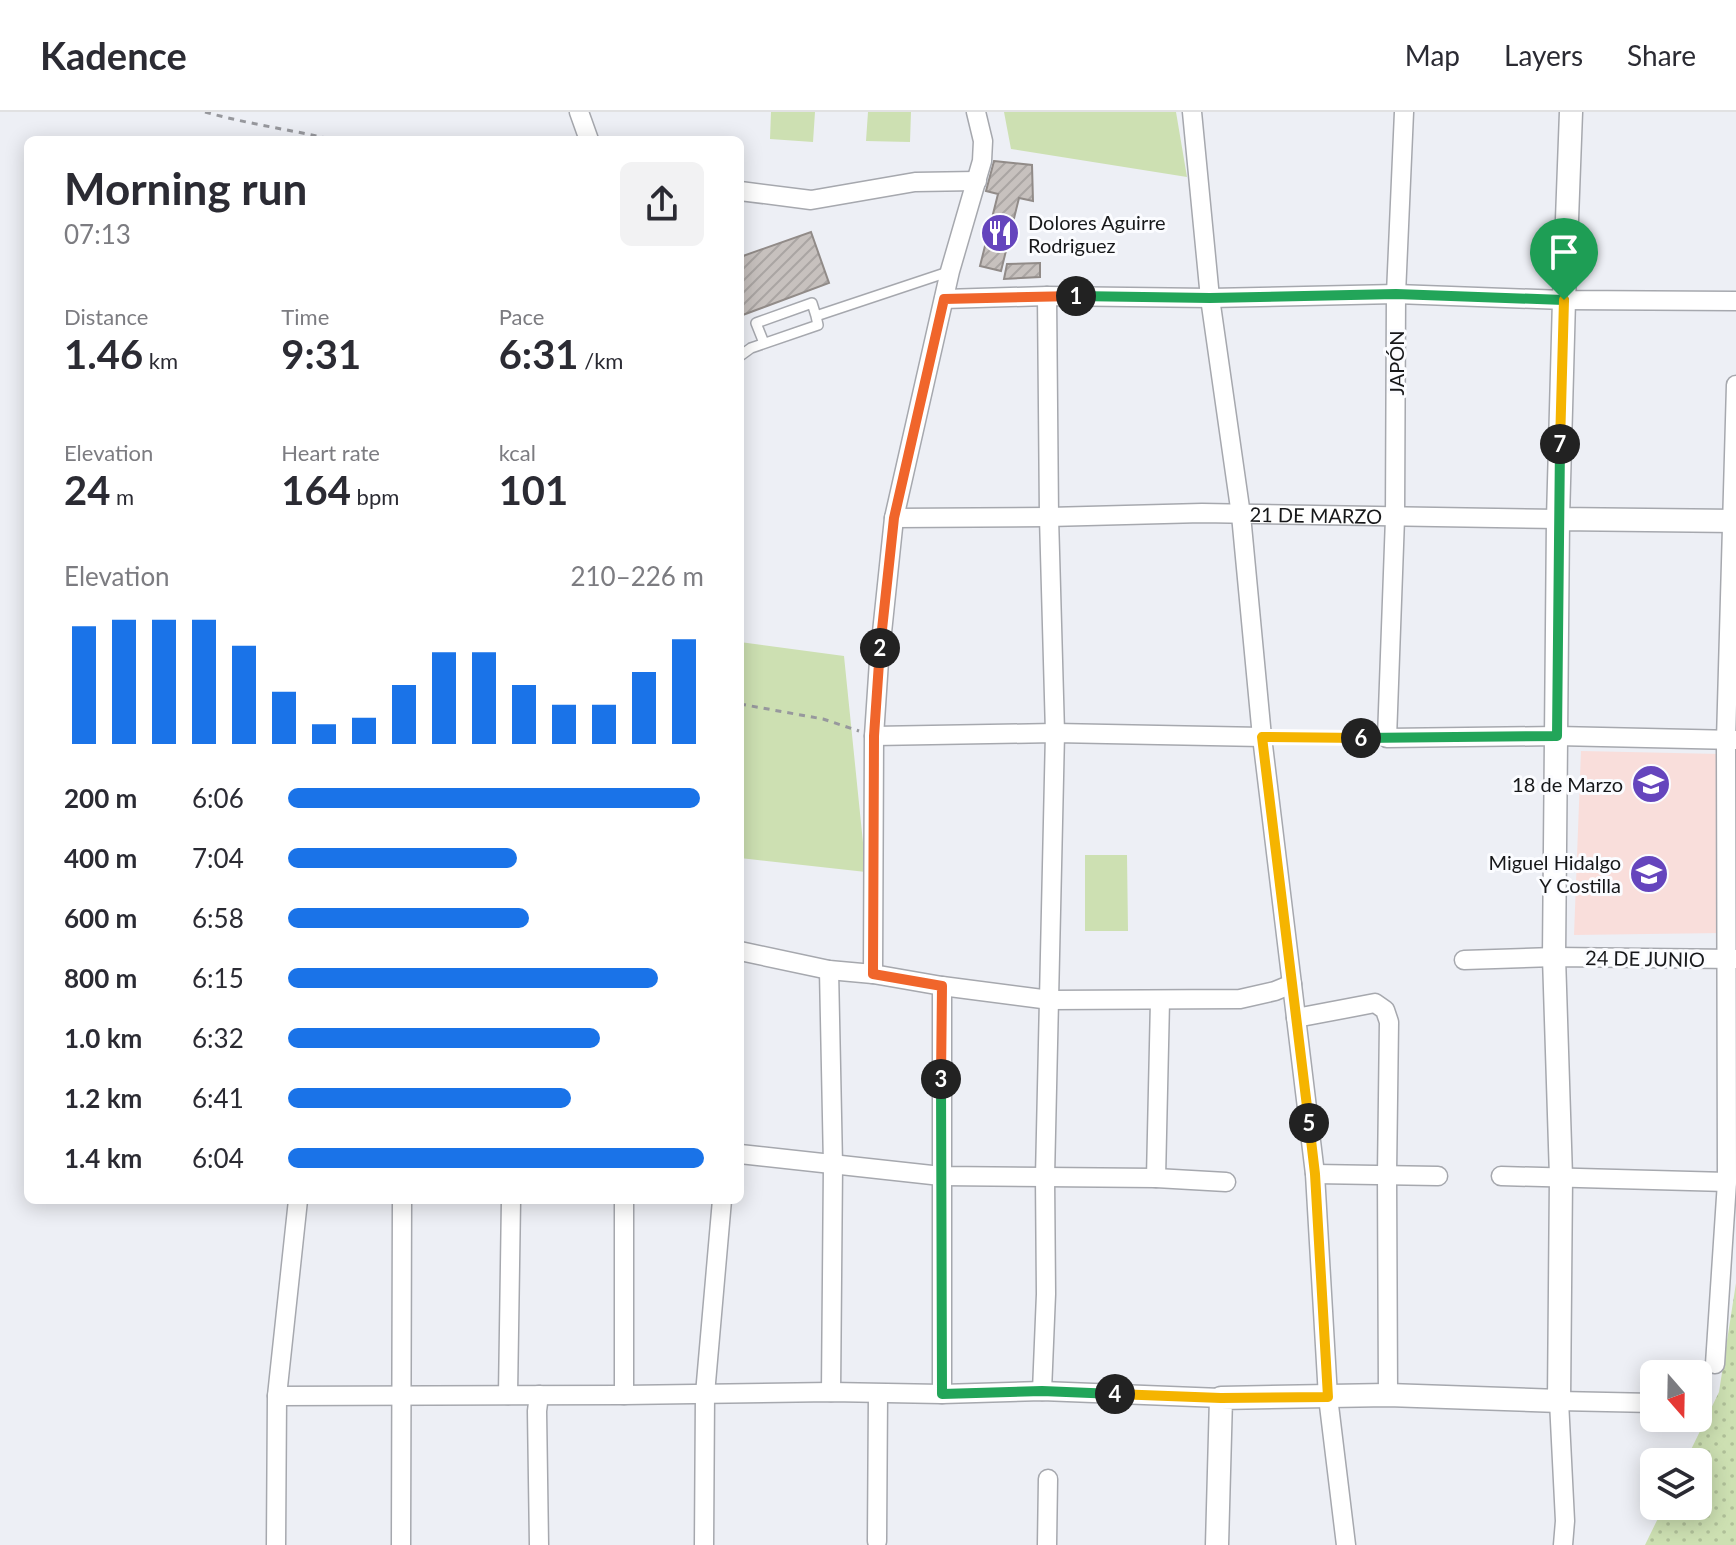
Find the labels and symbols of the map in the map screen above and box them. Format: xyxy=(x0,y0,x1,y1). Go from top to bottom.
place label: Dolores Aguirre Rodriguez xyxy=(1028,210,1166,257)
restaurant icon: Dolores Aguirre Rodriguez xyxy=(979,212,1021,254)
pin xyxy=(1530,218,1598,300)
pin: 1 xyxy=(1056,276,1096,316)
street label: JAPÓN xyxy=(1384,330,1408,396)
pin: 7 xyxy=(1540,424,1580,464)
street label: 21 DE MARZO xyxy=(1249,502,1382,528)
pin: 2 xyxy=(860,628,900,668)
pin: 6 xyxy=(1341,718,1381,758)
school or university icon: 18 de Marzo xyxy=(1630,763,1672,805)
place label: 18 de Marzo xyxy=(1512,772,1623,796)
place label: Miguel Hidalgo Y Costilla xyxy=(1488,850,1621,897)
school or university icon: Miguel Hidalgo Y Costilla xyxy=(1628,853,1670,895)
street label: 24 DE JUNIO xyxy=(1585,945,1705,971)
pin: 3 xyxy=(921,1059,961,1099)
pin: 5 xyxy=(1289,1103,1329,1143)
north arrow xyxy=(1640,1360,1712,1432)
pin: 4 xyxy=(1095,1374,1135,1414)

